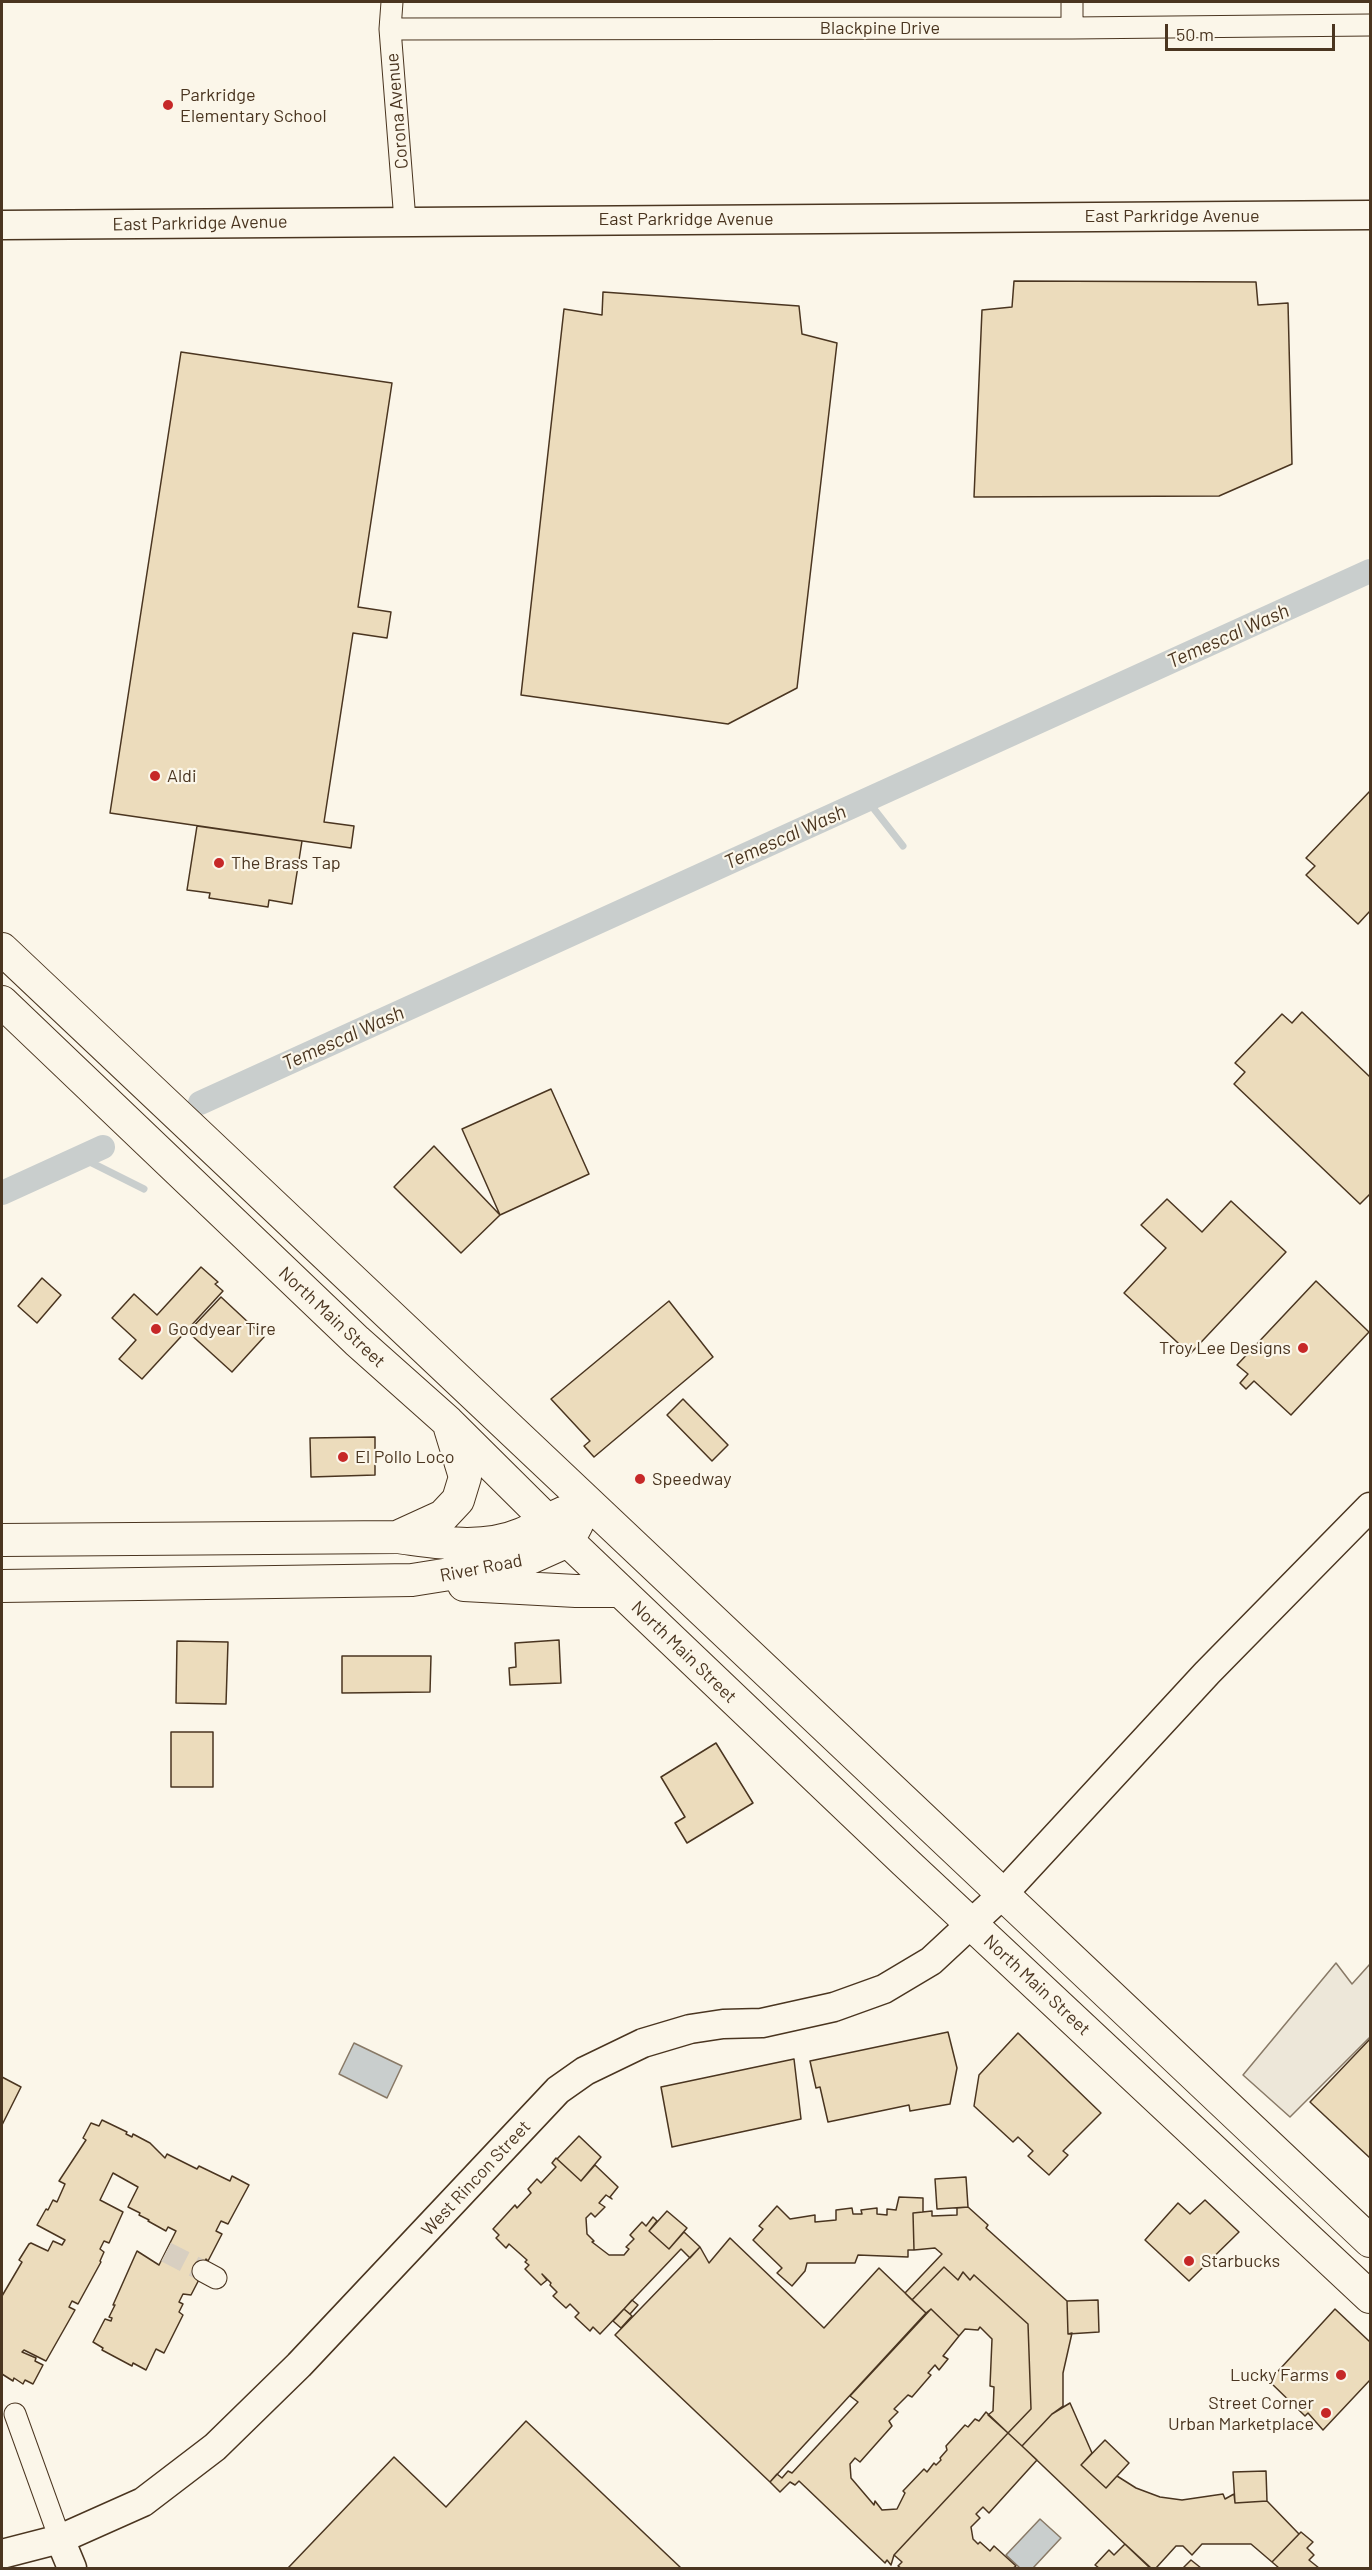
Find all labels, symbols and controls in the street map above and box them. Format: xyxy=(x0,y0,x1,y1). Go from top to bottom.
scale bar xyxy=(1168,12,1338,50)
street label: Blackpine Drive xyxy=(820,17,940,39)
text: 50 m xyxy=(1176,23,1214,45)
street label: Corona Avenue xyxy=(381,52,413,170)
place label: Parkridge Elementary School xyxy=(180,84,327,127)
marker: Parkridge Elementary School xyxy=(161,98,175,112)
street label: East Parkridge Avenue xyxy=(1084,205,1260,227)
street label: East Parkridge Avenue xyxy=(598,208,774,230)
street label: East Parkridge Avenue xyxy=(112,211,288,235)
water label: Temescal Wash xyxy=(1163,598,1293,674)
place label: Aldi xyxy=(167,765,196,787)
marker: Aldi xyxy=(148,769,162,783)
water label: Temescal Wash xyxy=(720,799,850,875)
place label: The Brass Tap xyxy=(231,852,341,874)
marker: The Brass Tap xyxy=(212,856,226,870)
water label: Temescal Wash xyxy=(278,1000,408,1076)
street label: North Main Street xyxy=(274,1262,390,1372)
place label: Goodyear Tire xyxy=(168,1318,276,1340)
marker: Goodyear Tire xyxy=(149,1322,163,1336)
place label: Troy Lee Designs xyxy=(1159,1337,1291,1359)
marker: Troy Lee Designs xyxy=(1296,1341,1310,1355)
place label: El Pollo Loco xyxy=(355,1446,455,1468)
marker: El Pollo Loco xyxy=(336,1450,350,1464)
place label: Speedway xyxy=(652,1468,732,1490)
marker: Speedway xyxy=(633,1472,647,1486)
street label: River Road xyxy=(438,1549,524,1587)
street label: North Main Street xyxy=(627,1596,741,1708)
street label: North Main Street xyxy=(979,1930,1095,2040)
street label: West Rincon Street xyxy=(417,2116,535,2240)
place label: Starbucks xyxy=(1201,2250,1280,2272)
marker: Starbucks xyxy=(1182,2254,1196,2268)
place label: Lucky Farms xyxy=(1230,2364,1329,2386)
marker: Lucky Farms xyxy=(1334,2368,1348,2382)
place label: Street Corner Urban Marketplace xyxy=(1168,2392,1314,2434)
marker: Street Corner Urban Marketplace xyxy=(1319,2406,1333,2420)

